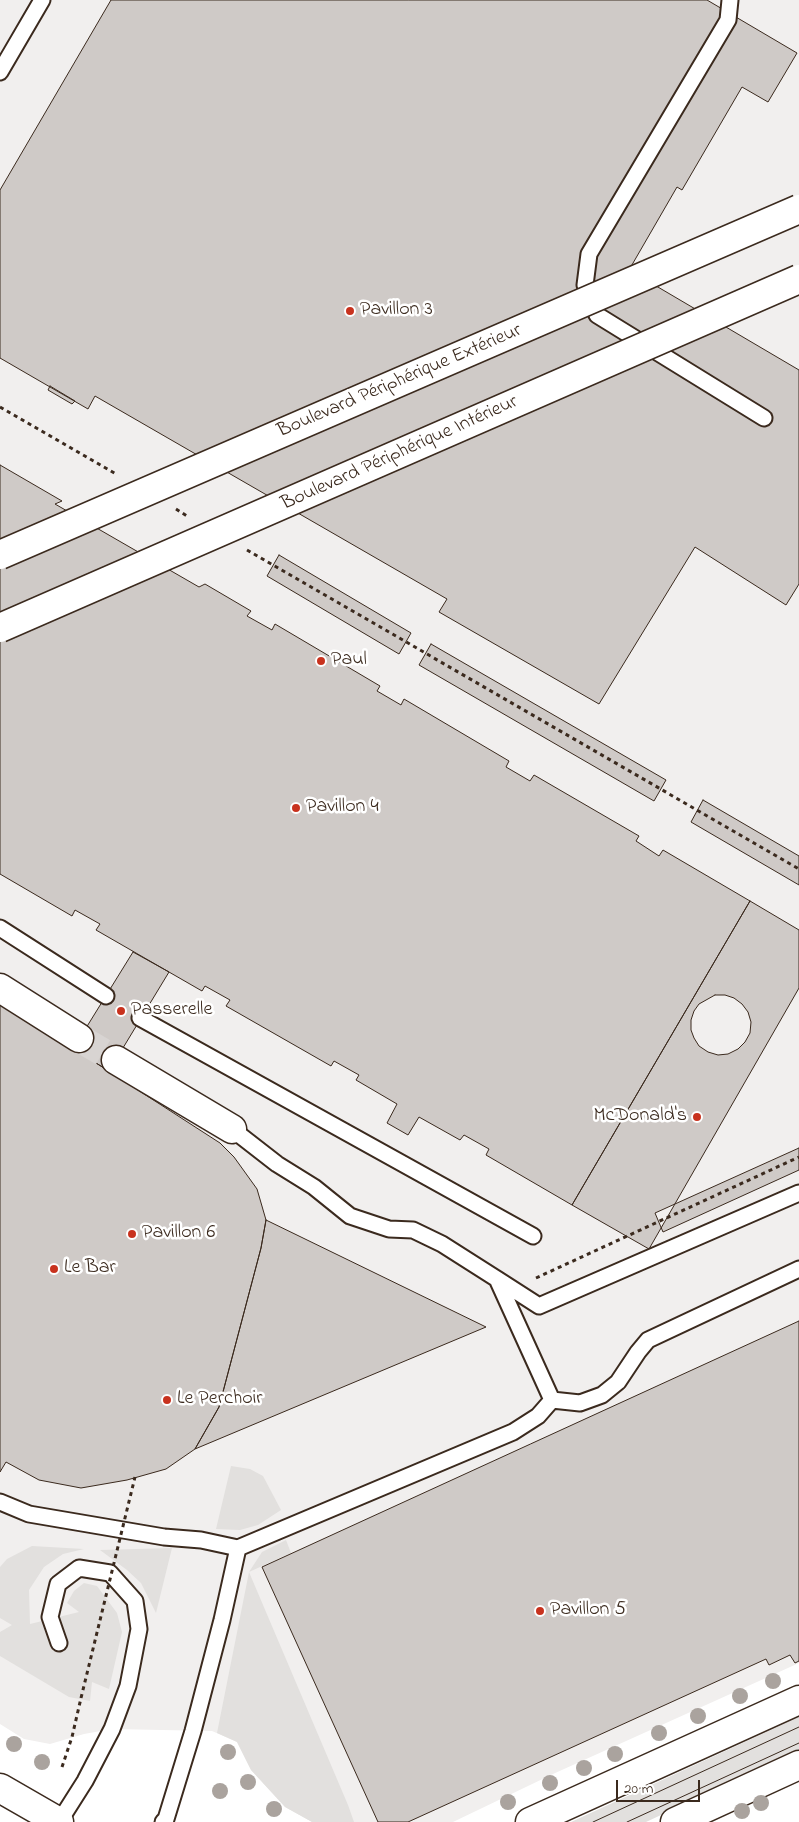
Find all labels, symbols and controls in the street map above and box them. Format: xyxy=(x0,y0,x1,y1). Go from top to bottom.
place label: Pavillon 3 xyxy=(360,299,433,323)
marker: Pavillon 3 xyxy=(344,305,356,317)
street label: Boulevard Périphérique Extérieur xyxy=(274,320,526,444)
street label: Boulevard Périphérique Intérieur xyxy=(278,391,522,517)
place label: Paul xyxy=(331,649,367,673)
marker: Paul xyxy=(315,655,327,667)
place label: Pavillon 4 xyxy=(306,796,379,820)
marker: Pavillon 4 xyxy=(290,802,302,814)
place label: Passerelle xyxy=(131,999,212,1023)
marker: Passerelle xyxy=(115,1005,127,1017)
place label: McDonald's xyxy=(593,1105,687,1129)
marker: McDonald's xyxy=(691,1111,703,1123)
place label: Pavillon 6 xyxy=(142,1222,215,1246)
marker: Pavillon 6 xyxy=(126,1228,138,1240)
place label: Le Bar xyxy=(64,1257,116,1281)
marker: Le Bar xyxy=(48,1263,60,1275)
place label: Le Perchoir xyxy=(177,1388,262,1412)
marker: Le Perchoir xyxy=(161,1394,173,1406)
place label: Pavillon 5 xyxy=(550,1599,626,1623)
marker: Pavillon 5 xyxy=(534,1605,546,1617)
scale bar xyxy=(619,1770,703,1802)
text: 20 m xyxy=(624,1778,653,1800)

